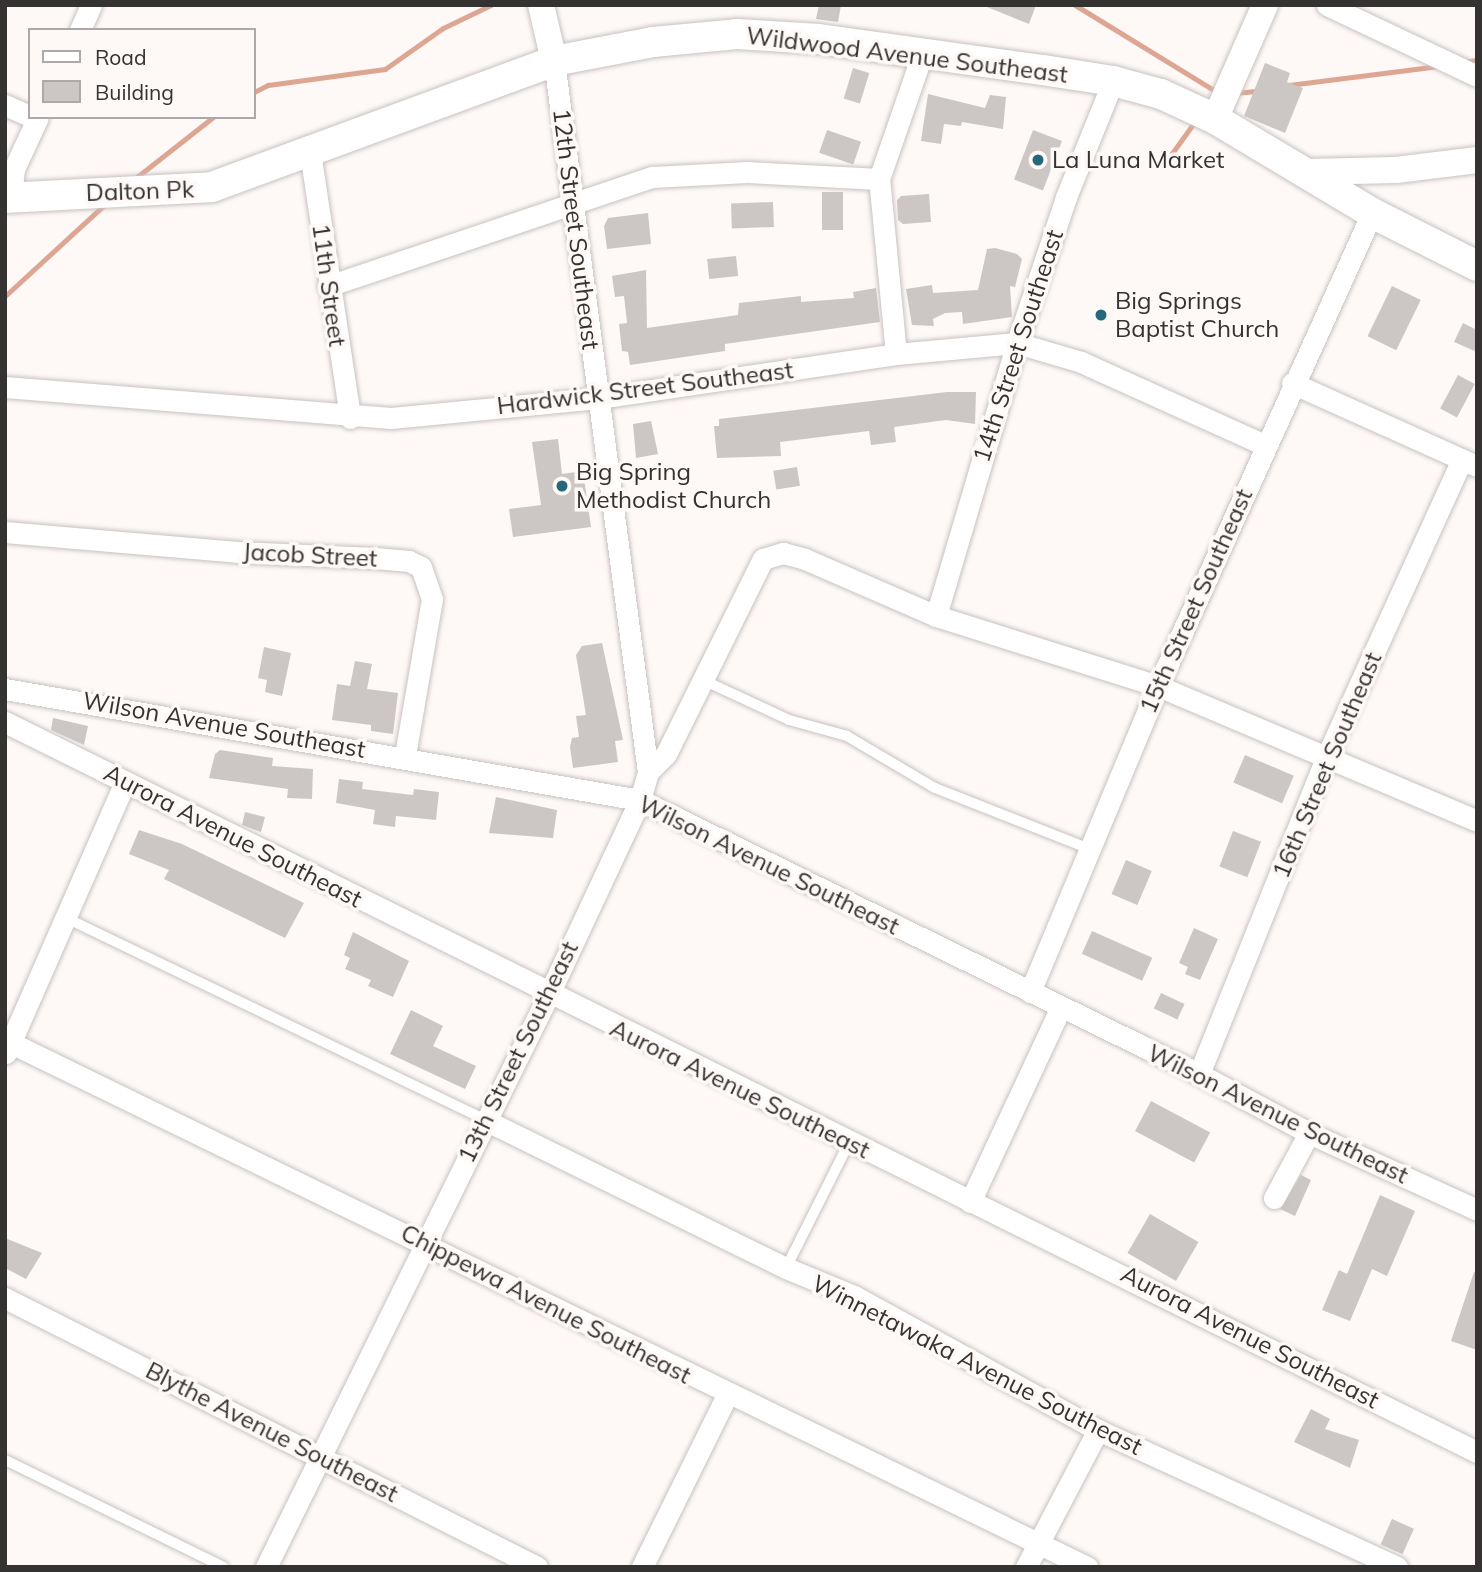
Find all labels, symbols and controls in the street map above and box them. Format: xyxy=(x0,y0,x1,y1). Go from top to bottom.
street label: Wildwood Avenue Southeast xyxy=(745,21,1069,89)
legend xyxy=(28,28,256,119)
text: Road xyxy=(95,44,146,70)
text: Building xyxy=(95,79,174,105)
street label: 12th Street Southeast xyxy=(547,107,605,351)
place label: La Luna Market xyxy=(1052,146,1224,174)
marker: La Luna Market xyxy=(1030,152,1046,168)
street label: Dalton Pk xyxy=(85,175,195,207)
street label: 11th Street xyxy=(306,222,352,348)
street label: 14th Street Southeast xyxy=(967,226,1069,466)
place label: Big Springs Baptist Church xyxy=(1115,287,1279,343)
marker: Big Springs Baptist Church xyxy=(1093,307,1109,323)
street label: Hardwick Street Southeast xyxy=(495,356,795,420)
place label: Big Spring Methodist Church xyxy=(576,458,771,514)
marker: Big Spring Methodist Church xyxy=(554,478,570,494)
street label: 15th Street Southeast xyxy=(1133,484,1259,718)
street label: Jacob Street xyxy=(242,537,378,573)
street label: 16th Street Southeast xyxy=(1266,648,1388,882)
street label: Wilson Avenue Southeast xyxy=(80,686,368,764)
street label: Aurora Avenue Southeast xyxy=(99,758,367,914)
street label: Wilson Avenue Southeast xyxy=(634,789,904,941)
street label: 13th Street Southeast xyxy=(452,937,584,1167)
street label: Aurora Avenue Southeast xyxy=(605,1013,875,1165)
street label: Wilson Avenue Southeast xyxy=(1143,1038,1413,1190)
street label: Chippewa Avenue Southeast xyxy=(396,1218,696,1390)
street label: Aurora Avenue Southeast xyxy=(1116,1259,1384,1415)
street label: Winnetawaka Avenue Southeast xyxy=(807,1269,1147,1461)
street label: Blythe Avenue Southeast xyxy=(141,1356,403,1508)

